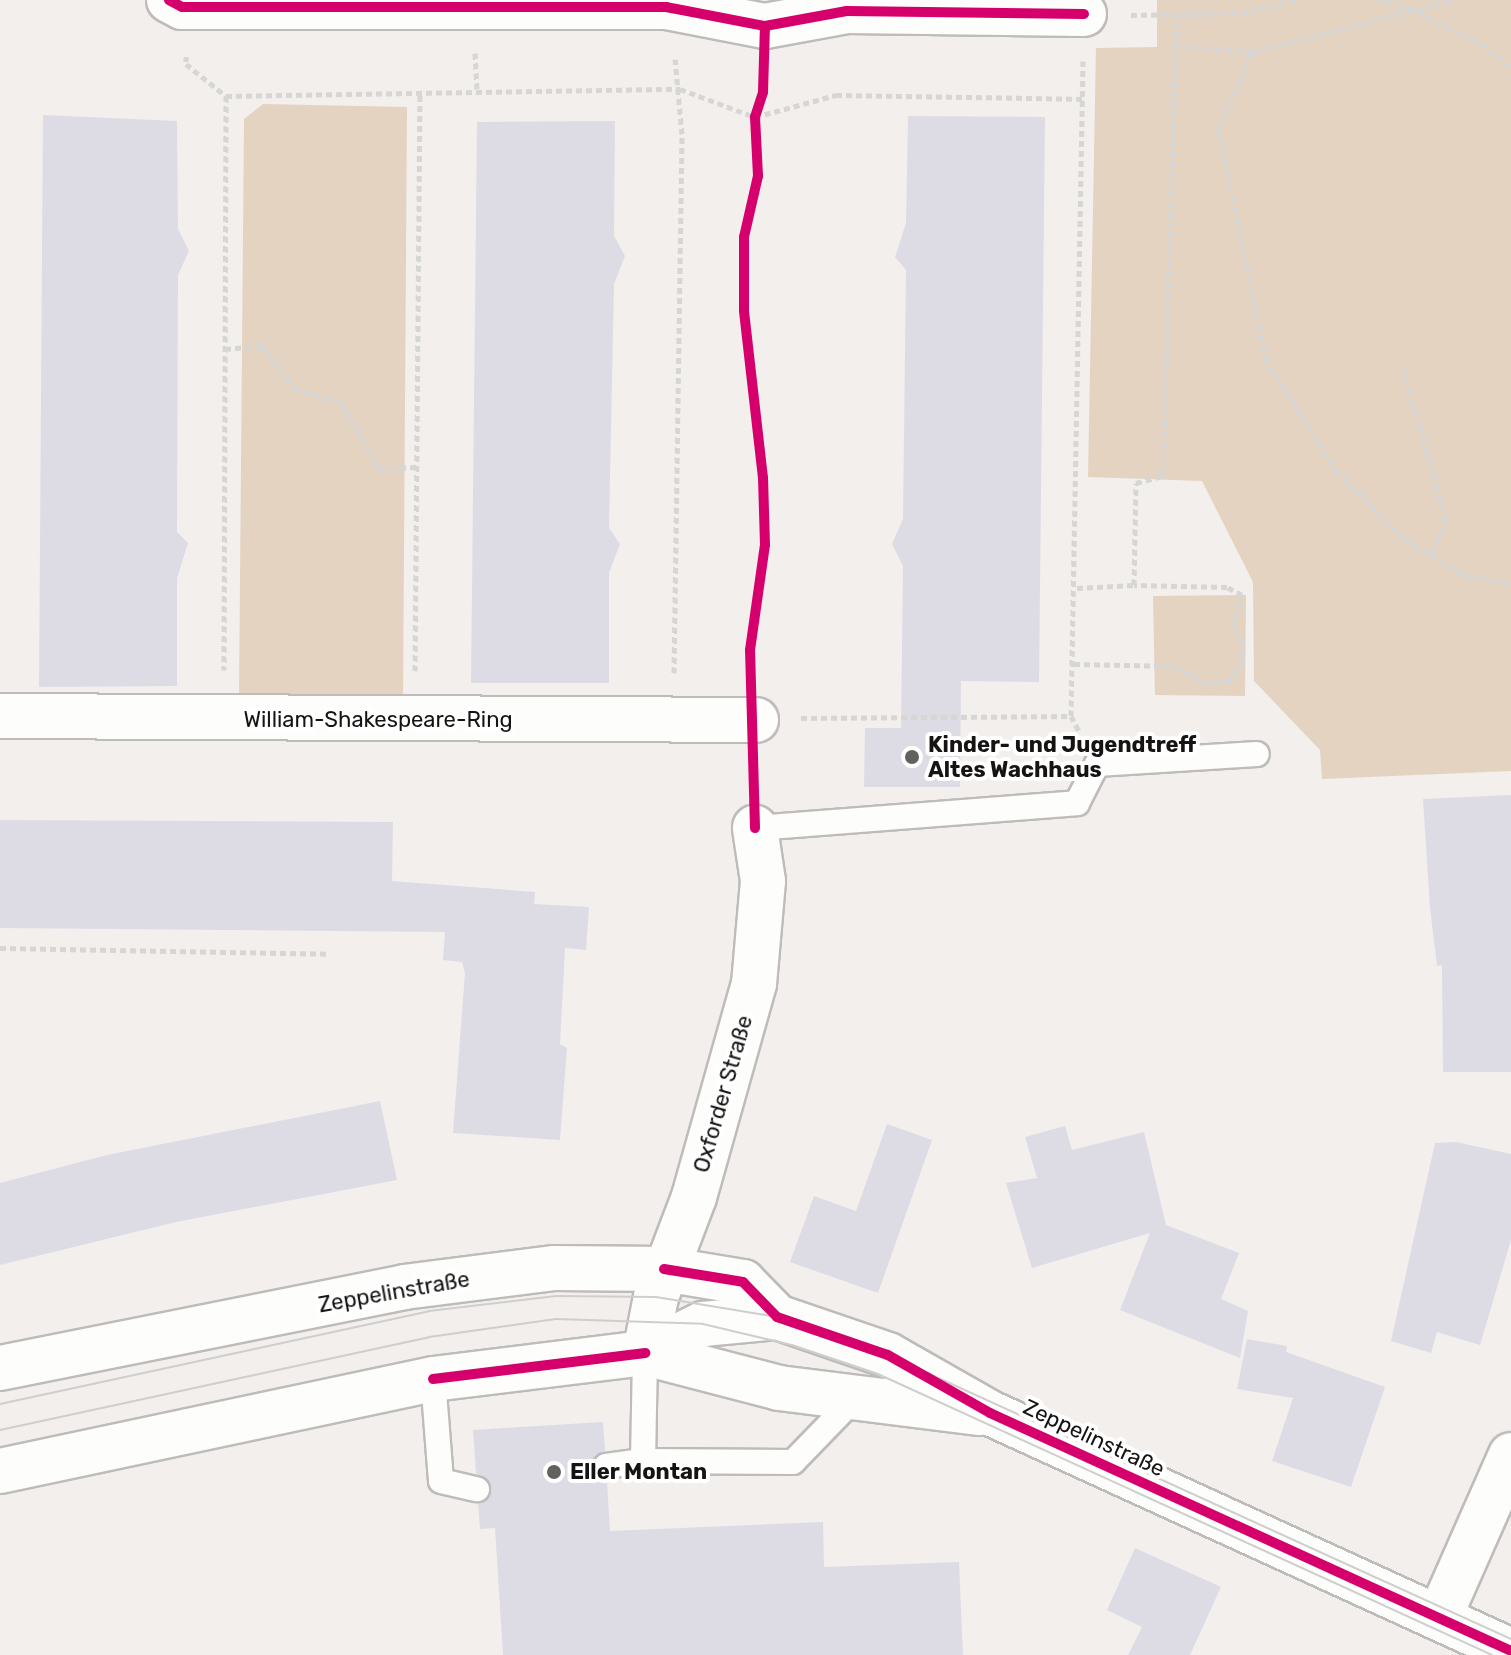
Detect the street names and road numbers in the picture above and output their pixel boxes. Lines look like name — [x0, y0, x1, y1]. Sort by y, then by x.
street label: William-Shakespeare-Ring — [243, 707, 513, 733]
street label: Oxforder Straße — [688, 1012, 758, 1176]
street label: Zeppelinstraße — [316, 1266, 472, 1318]
street label: Zeppelinstraße — [1019, 1394, 1169, 1482]

